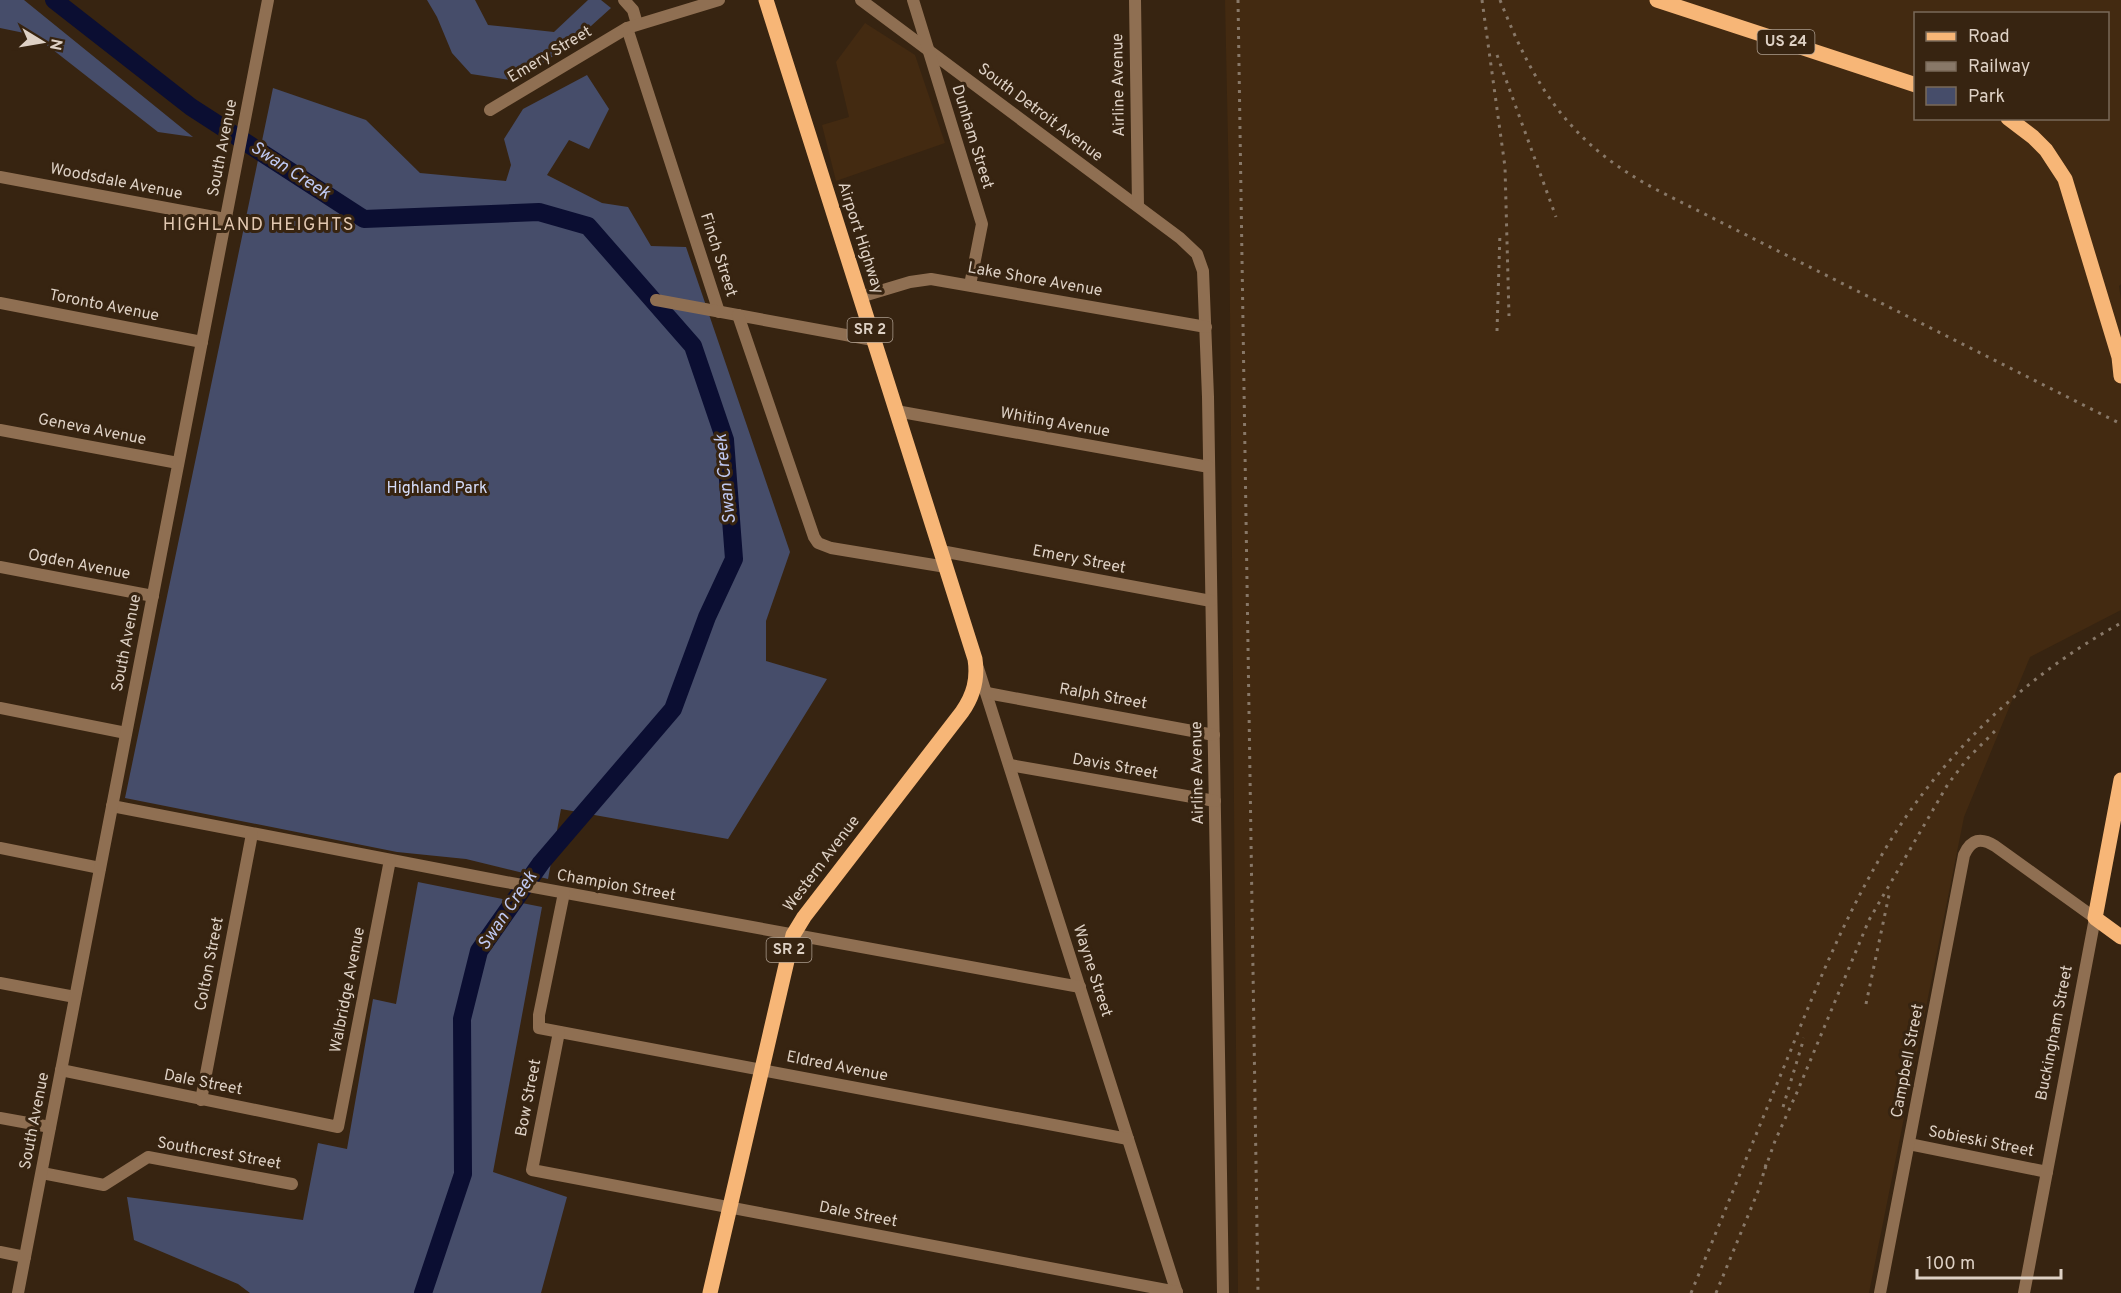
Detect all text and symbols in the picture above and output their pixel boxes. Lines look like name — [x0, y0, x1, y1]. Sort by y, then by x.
north arrow — [12, 12, 72, 72]
legend — [1914, 12, 2109, 120]
street label: Emery Street — [504, 22, 596, 88]
text: Road — [1968, 26, 2010, 49]
road number: US 24 — [1758, 30, 1814, 54]
street label: Airline Avenue — [1108, 33, 1130, 137]
text: N — [44, 37, 66, 52]
text: Railway — [1968, 56, 2030, 79]
street label: South Detroit Avenue — [973, 59, 1107, 167]
street label: Dunham Street — [947, 82, 997, 192]
text: Park — [1968, 86, 2005, 109]
street label: South Avenue — [204, 98, 242, 198]
water label: Swan Creek — [246, 137, 335, 206]
street label: Woodsdale Avenue — [48, 159, 184, 205]
street label: Airport Highway — [832, 179, 888, 297]
street label: Finch Street — [695, 210, 741, 300]
district label: HIGHLAND HEIGHTS — [163, 214, 355, 237]
street label: Lake Shore Avenue — [966, 258, 1104, 302]
street label: Toronto Avenue — [47, 286, 161, 326]
road number: SR 2 — [848, 318, 892, 342]
street label: Whiting Avenue — [999, 403, 1111, 443]
street label: Geneva Avenue — [36, 410, 148, 450]
water label: Swan Creek — [710, 432, 742, 525]
park label: Highland Park — [386, 479, 488, 499]
street label: Emery Street — [1031, 541, 1127, 579]
street label: Ogden Avenue — [26, 545, 132, 585]
street label: South Avenue — [108, 593, 146, 693]
street label: Ralph Street — [1057, 679, 1149, 715]
street label: Airline Avenue — [1187, 721, 1209, 825]
street label: Davis Street — [1071, 750, 1159, 784]
street label: Western Avenue — [779, 812, 865, 916]
water label: Swan Creek — [473, 866, 543, 955]
street label: Champion Street — [555, 866, 677, 906]
street label: Colton Street — [191, 915, 229, 1013]
street label: Wayne Street — [1068, 922, 1116, 1020]
street label: Walbridge Avenue — [326, 925, 370, 1055]
road number: SR 2 — [766, 938, 812, 962]
street label: Buckingham Street — [2032, 964, 2078, 1102]
street label: Campbell Street — [1887, 1002, 1929, 1120]
street label: Eldred Avenue — [784, 1047, 890, 1087]
street label: Bow Street — [512, 1057, 546, 1139]
street label: Dale Street — [162, 1066, 244, 1100]
street label: South Avenue — [16, 1071, 54, 1171]
street label: Sobieski Street — [1926, 1122, 2036, 1162]
street label: Southcrest Street — [155, 1133, 283, 1175]
street label: Dale Street — [817, 1198, 899, 1232]
scale bar — [1917, 1242, 2061, 1280]
text: 100 m — [1926, 1253, 1975, 1276]

